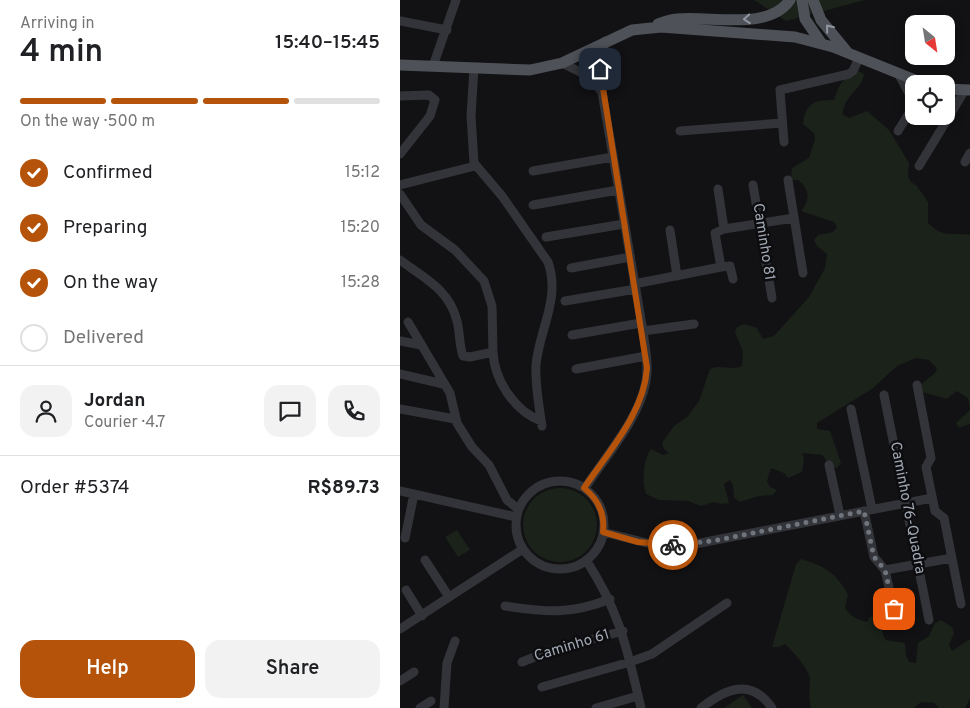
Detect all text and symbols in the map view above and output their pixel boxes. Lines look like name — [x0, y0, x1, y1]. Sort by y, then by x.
text: Arriving in — [20, 14, 95, 34]
one-way arrow — [742, 14, 750, 25]
north arrow — [905, 15, 955, 65]
map controls — [905, 15, 955, 125]
one-way arrow — [826, 25, 834, 34]
text: 15:40–15:45 — [275, 31, 380, 55]
text: 4 min — [20, 33, 103, 73]
pin — [579, 48, 621, 90]
icon: home — [586, 55, 614, 83]
button: locate — [905, 75, 955, 125]
text: On the way · 500 m — [20, 112, 155, 132]
icon: check — [20, 159, 48, 187]
text: Confirmed — [63, 161, 153, 185]
text: 15:12 — [345, 163, 380, 183]
street label: Caminho 81 — [748, 202, 778, 282]
icon: check — [20, 214, 48, 242]
text: Preparing — [63, 216, 147, 240]
text: 15:20 — [340, 218, 380, 238]
icon: check — [20, 269, 48, 297]
text: On the way — [63, 271, 158, 295]
text: 15:28 — [341, 273, 380, 293]
text: Delivered — [63, 326, 144, 350]
button: person — [20, 385, 72, 437]
button: chat — [264, 385, 316, 437]
button: phone — [328, 385, 380, 437]
text: Jordan — [84, 389, 146, 413]
text: Courier · 4.7 — [84, 413, 165, 433]
street label: Caminho 76-Quadra — [885, 440, 929, 576]
text: Order #5374 — [20, 476, 130, 500]
text: R$89.73 — [308, 476, 380, 500]
courier — [648, 520, 698, 570]
icon: bike — [659, 531, 687, 559]
pin — [873, 588, 915, 630]
icon: bag — [880, 595, 908, 623]
street label: Caminho 61 — [532, 626, 612, 666]
button: Help — [20, 640, 195, 698]
button: Share — [205, 640, 380, 698]

